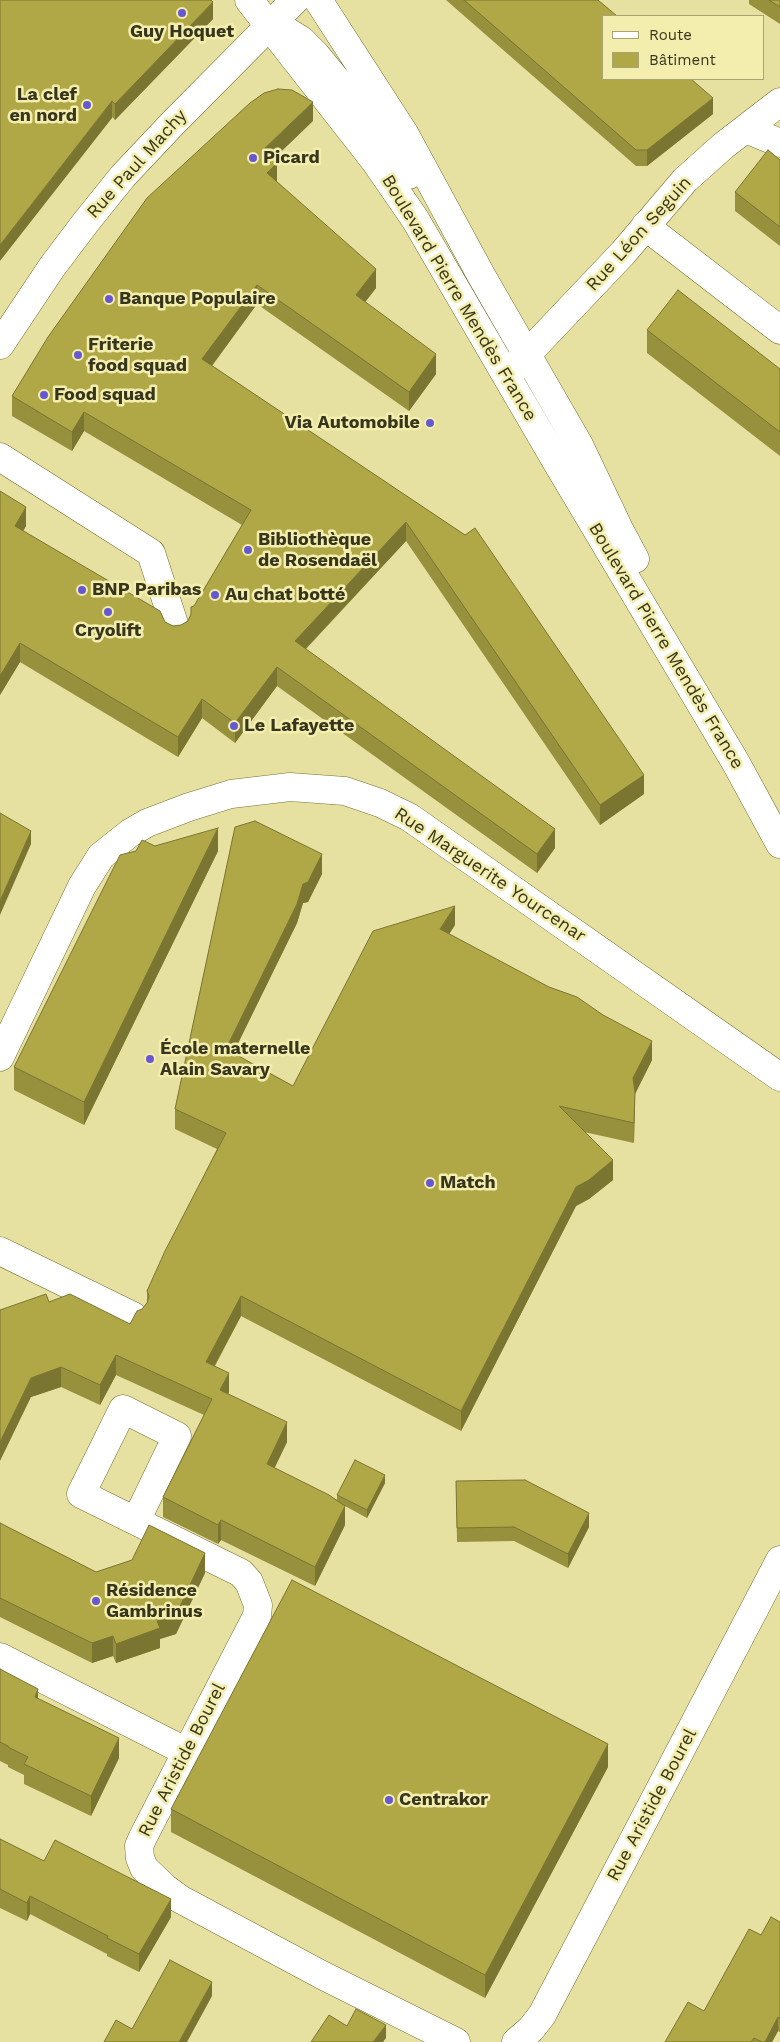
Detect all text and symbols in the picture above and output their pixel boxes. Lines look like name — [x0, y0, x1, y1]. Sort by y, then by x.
marker: Guy Hoquet — [176, 7, 188, 19]
legend — [602, 15, 765, 80]
place label: Guy Hoquet — [130, 21, 234, 43]
text: Route — [649, 26, 692, 44]
text: Bâtiment — [649, 51, 716, 69]
place label: La clef en nord — [9, 84, 77, 126]
marker: La clef en nord — [81, 99, 93, 111]
street label: Rue Paul Machy — [82, 105, 192, 223]
place label: Picard — [263, 147, 320, 169]
marker: Picard — [247, 152, 259, 164]
street label: Boulevard Pierre Mendès France — [377, 171, 541, 425]
street label: Rue Léon Seguin — [582, 172, 696, 296]
place label: Banque Populaire — [119, 288, 276, 310]
marker: Banque Populaire — [103, 293, 115, 305]
place label: Friterie food squad — [88, 334, 187, 376]
marker: Friterie food squad — [72, 349, 84, 361]
place label: Food squad — [54, 384, 156, 406]
marker: Food squad — [38, 389, 50, 401]
place label: Via Automobile — [284, 412, 420, 434]
marker: Via Automobile — [424, 417, 436, 429]
street label: Boulevard Pierre Mendès France — [584, 519, 748, 773]
place label: Bibliothèque de Rosendaël — [258, 529, 377, 572]
marker: Bibliothèque de Rosendaël — [242, 544, 254, 556]
place label: BNP Paribas — [92, 579, 201, 601]
marker: BNP Paribas — [76, 584, 88, 596]
place label: Au chat botté — [225, 584, 345, 606]
marker: Au chat botté — [209, 589, 221, 601]
marker: Cryolift — [102, 606, 114, 618]
place label: Cryolift — [75, 620, 141, 642]
place label: Le Lafayette — [244, 715, 354, 737]
marker: Le Lafayette — [228, 720, 240, 732]
street label: Rue Marguerite Yourcenar — [390, 803, 590, 947]
place label: École maternelle Alain Savary — [160, 1038, 310, 1080]
marker: École maternelle Alain Savary — [144, 1053, 156, 1065]
place label: Match — [440, 1172, 496, 1194]
marker: Match — [424, 1177, 436, 1189]
place label: Résidence Gambrinus — [106, 1580, 203, 1622]
marker: Résidence Gambrinus — [90, 1595, 102, 1607]
street label: Rue Aristide Bourel — [134, 1680, 230, 1840]
street label: Rue Aristide Bourel — [603, 1725, 701, 1885]
place label: Centrakor — [399, 1789, 488, 1811]
marker: Centrakor — [383, 1794, 395, 1806]

